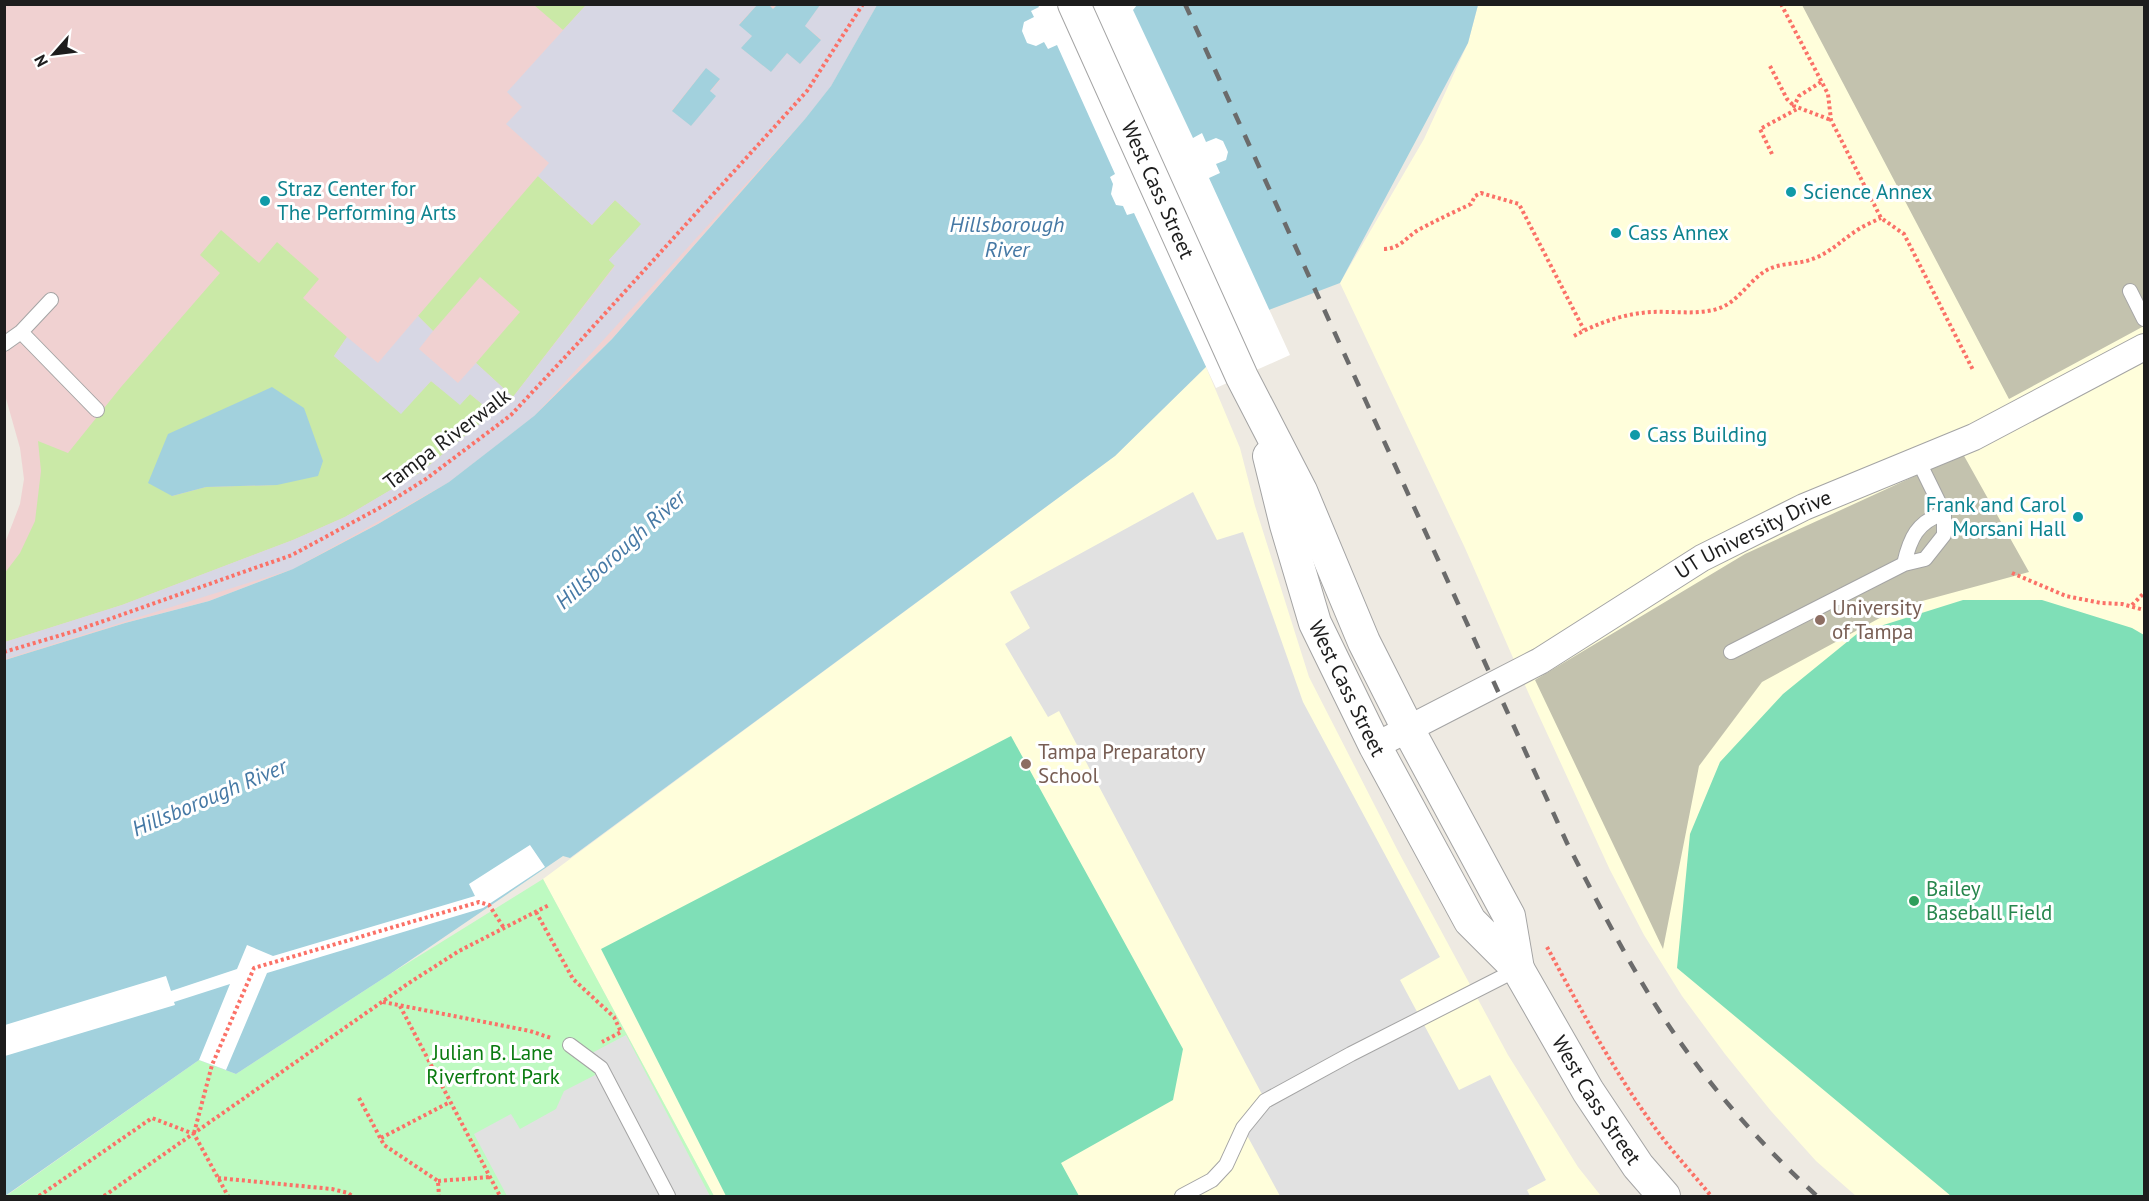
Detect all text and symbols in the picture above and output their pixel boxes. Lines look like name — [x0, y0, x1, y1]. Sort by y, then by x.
north arrow — [24, 24, 84, 84]
text: N — [29, 52, 52, 70]
street label: West Cass Street — [1116, 117, 1201, 263]
place label: Straz Center for The Performing Arts — [277, 175, 456, 226]
place label: Science Annex — [1803, 178, 1932, 205]
marker: Science Annex — [1784, 185, 1798, 199]
marker: Straz Center for The Performing Arts — [258, 194, 272, 208]
water label: Hillsborough River — [950, 210, 1064, 263]
place label: Cass Annex — [1628, 219, 1729, 246]
marker: Cass Annex — [1609, 226, 1623, 240]
street label: Tampa Riverwalk — [378, 382, 516, 495]
place label: Cass Building — [1647, 421, 1767, 448]
marker: Cass Building — [1628, 428, 1642, 442]
water label: Hillsborough River — [549, 482, 692, 615]
street label: UT University Drive — [1670, 483, 1835, 585]
place label: Frank and Carol Morsani Hall — [1926, 491, 2066, 542]
marker: Frank and Carol Morsani Hall — [2071, 510, 2085, 524]
place label: University of Tampa — [1832, 594, 1922, 645]
marker: University of Tampa — [1813, 613, 1827, 627]
street label: West Cass Street — [1303, 616, 1392, 761]
place label: Tampa Preparatory School — [1038, 738, 1206, 789]
water label: Hillsborough River — [127, 751, 292, 842]
marker: Tampa Preparatory School — [1019, 757, 1033, 771]
place label: Bailey Baseball Field — [1926, 875, 2052, 926]
marker: Bailey Baseball Field — [1907, 894, 1921, 908]
street label: West Cass Street — [1546, 1031, 1647, 1170]
park label: Julian B. Lane Riverfront Park — [426, 1039, 560, 1090]

